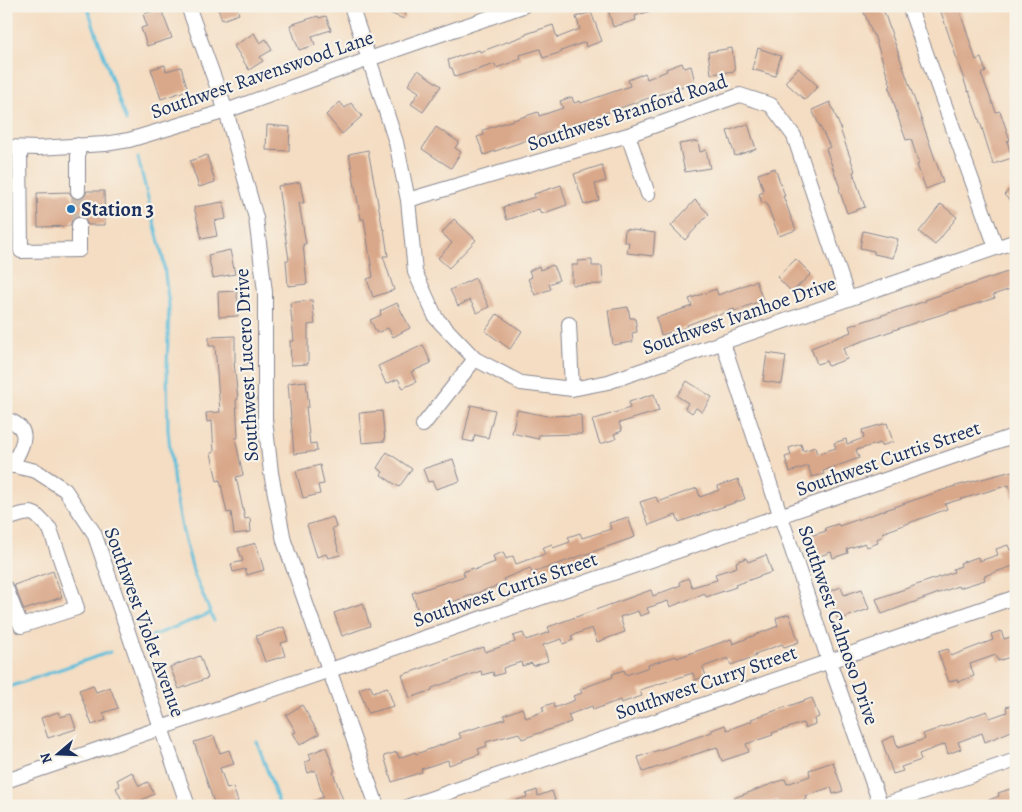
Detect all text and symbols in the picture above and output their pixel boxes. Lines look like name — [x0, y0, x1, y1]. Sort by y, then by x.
street label: Southwest Ravenswood Lane — [147, 24, 377, 125]
street label: Southwest Branford Road — [524, 67, 731, 158]
place label: Station 3 — [81, 196, 154, 223]
marker: Station 3 — [65, 203, 77, 215]
street label: Southwest Lucero Drive — [228, 268, 265, 462]
street label: Southwest Ivanhoe Drive — [639, 270, 840, 361]
street label: Southwest Curtis Street — [792, 414, 984, 503]
street label: Southwest Calmoso Drive — [792, 522, 885, 729]
street label: Southwest Violet Avenue — [98, 523, 191, 721]
street label: Southwest Curtis Street — [409, 545, 601, 634]
street label: Southwest Curry Street — [612, 639, 801, 726]
north arrow — [32, 730, 82, 780]
text: N — [36, 750, 57, 766]

